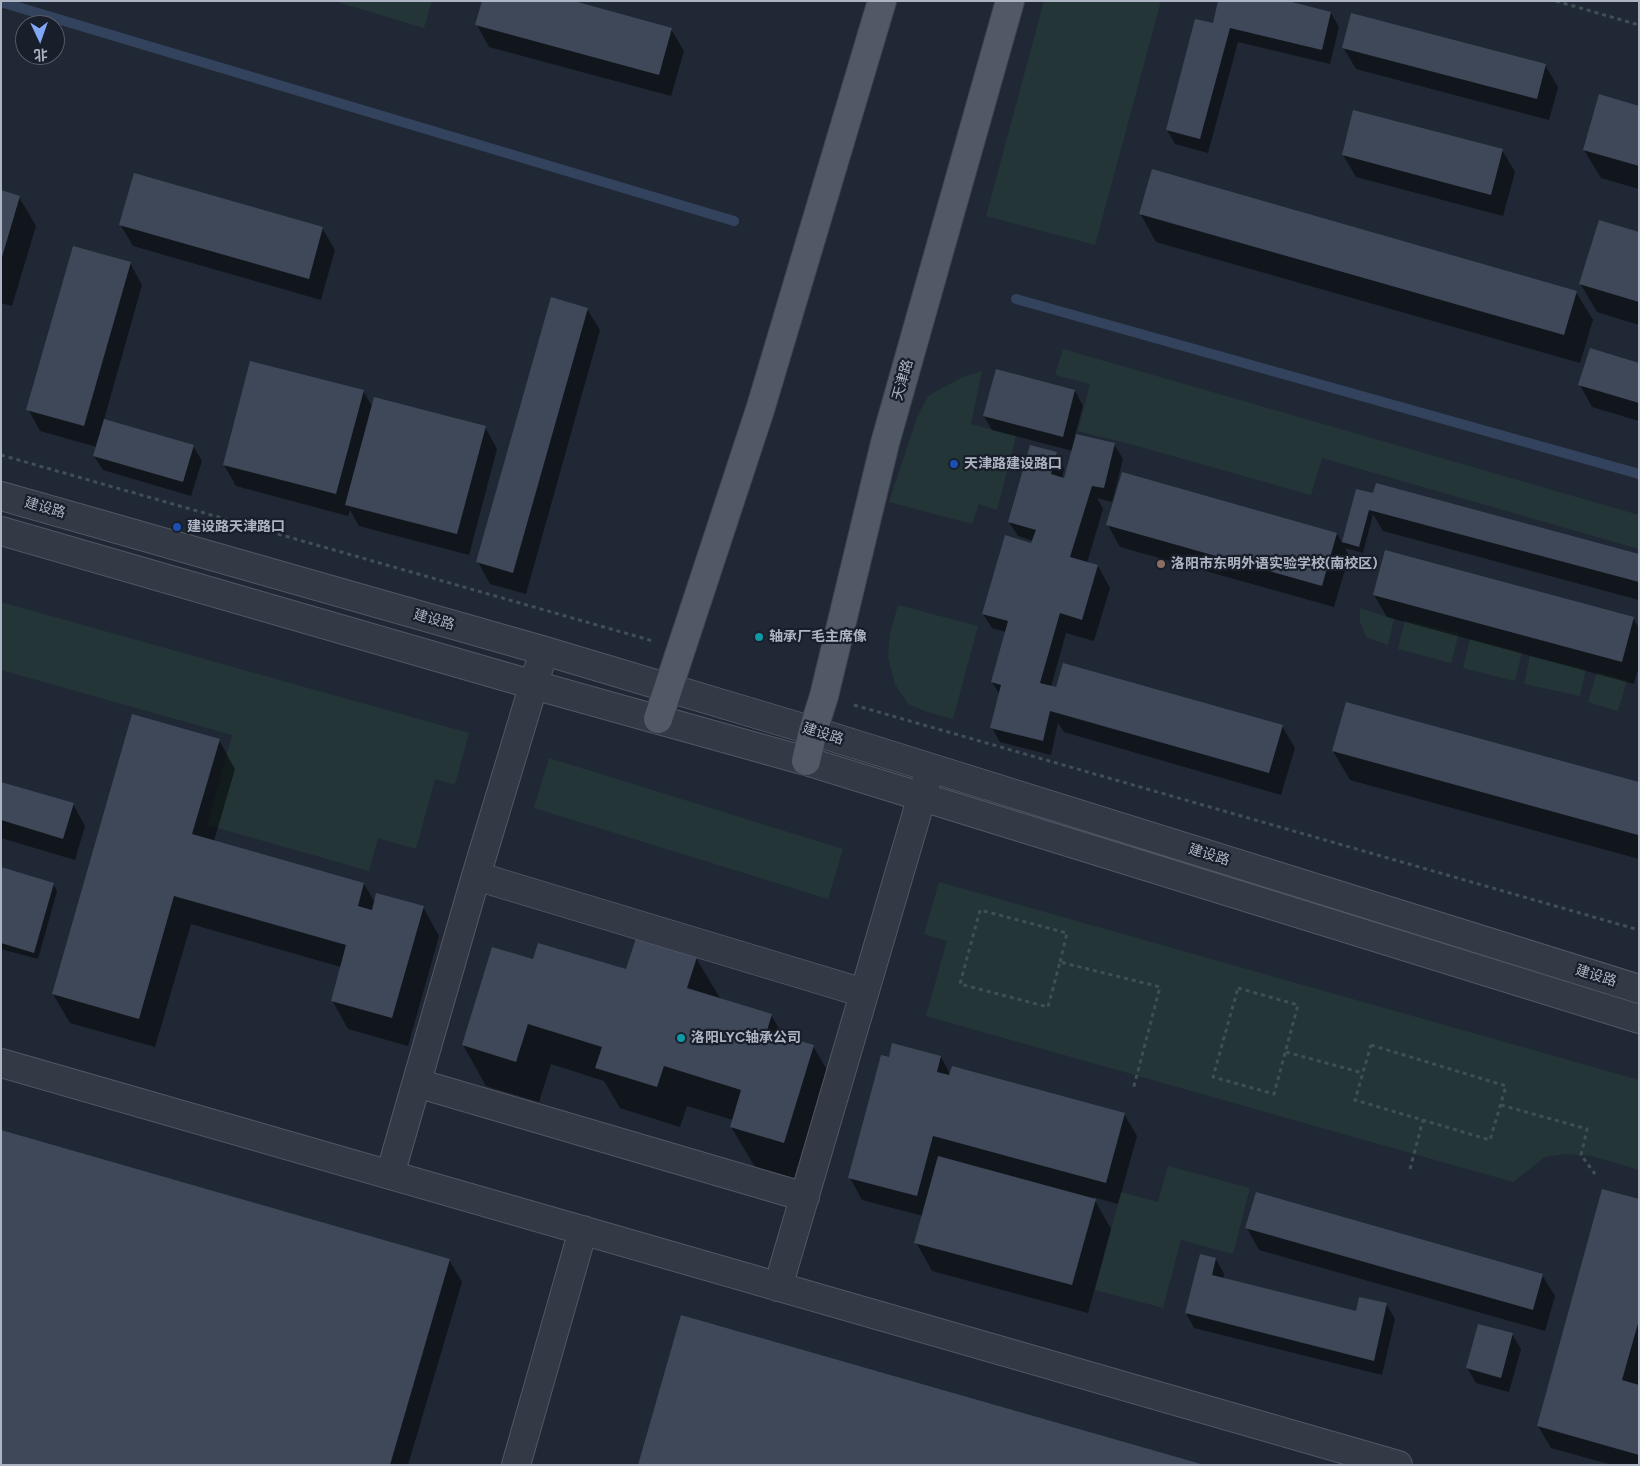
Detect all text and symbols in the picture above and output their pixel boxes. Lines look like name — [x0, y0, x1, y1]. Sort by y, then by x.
north arrow — [15, 15, 65, 65]
text: 北 — [33, 46, 48, 63]
street label: 天津路 — [889, 357, 917, 403]
place label: 天津路建设路口 — [964, 456, 1062, 472]
marker: 天津路建设路口 — [948, 458, 960, 470]
street label: 建设路 — [22, 494, 68, 522]
place label: 建设路天津路口 — [187, 519, 285, 535]
marker: 建设路天津路口 — [171, 521, 183, 533]
place label: 洛阳市东明外语实验学校(南校区) — [1171, 556, 1378, 572]
marker: 洛阳市东明外语实验学校(南校区) — [1155, 558, 1167, 570]
street label: 建设路 — [411, 606, 457, 634]
place label: 轴承厂毛主席像 — [769, 629, 867, 645]
marker: 轴承厂毛主席像 — [753, 631, 765, 643]
street label: 建设路 — [800, 720, 846, 748]
street label: 建设路 — [1186, 841, 1232, 869]
street label: 建设路 — [1573, 962, 1619, 990]
place label: 洛阳LYC轴承公司 — [691, 1030, 801, 1046]
marker: 洛阳LYC轴承公司 — [675, 1032, 687, 1044]

